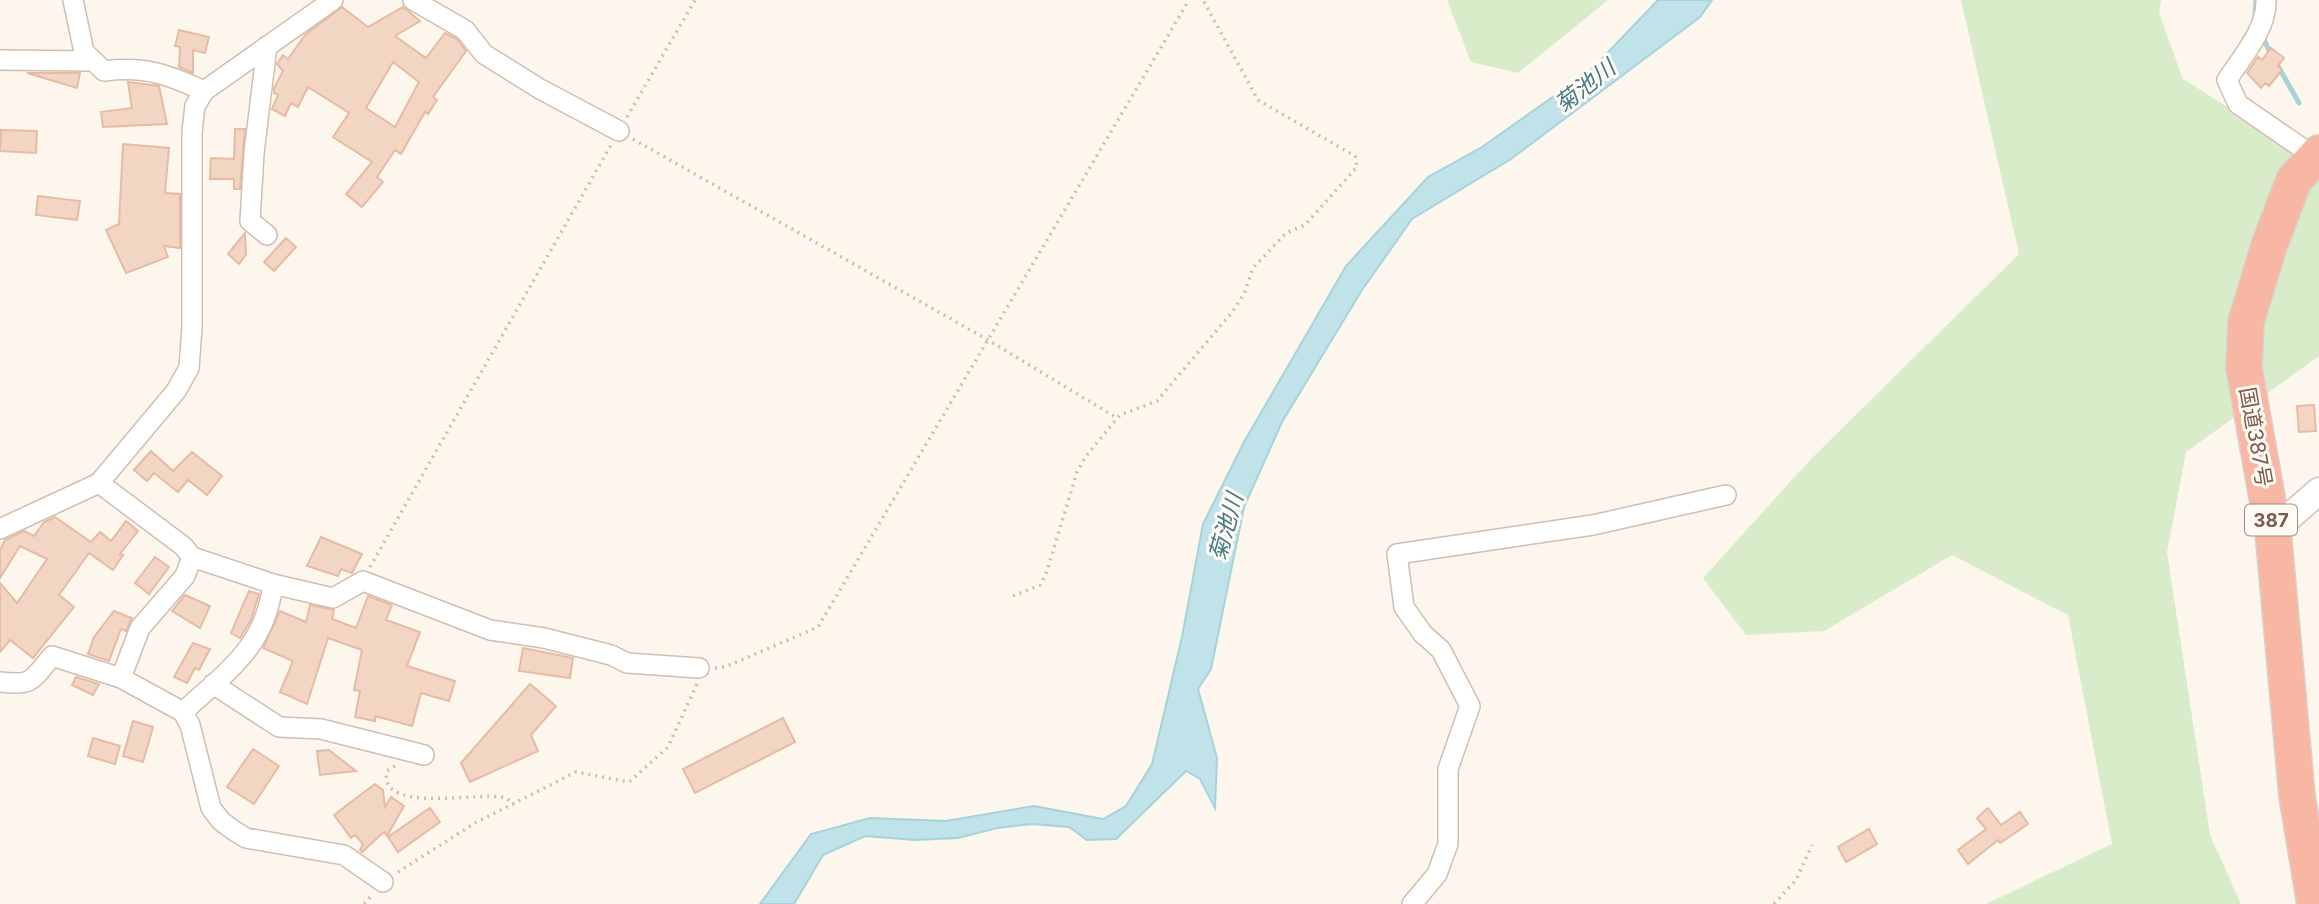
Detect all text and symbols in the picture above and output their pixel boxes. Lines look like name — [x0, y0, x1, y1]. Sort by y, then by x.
water label: 菊池川 — [1549, 52, 1623, 118]
street label: 国道387号 — [2235, 385, 2277, 489]
water label: 菊池川 — [1203, 487, 1250, 564]
road number: 387 — [2245, 505, 2297, 536]

